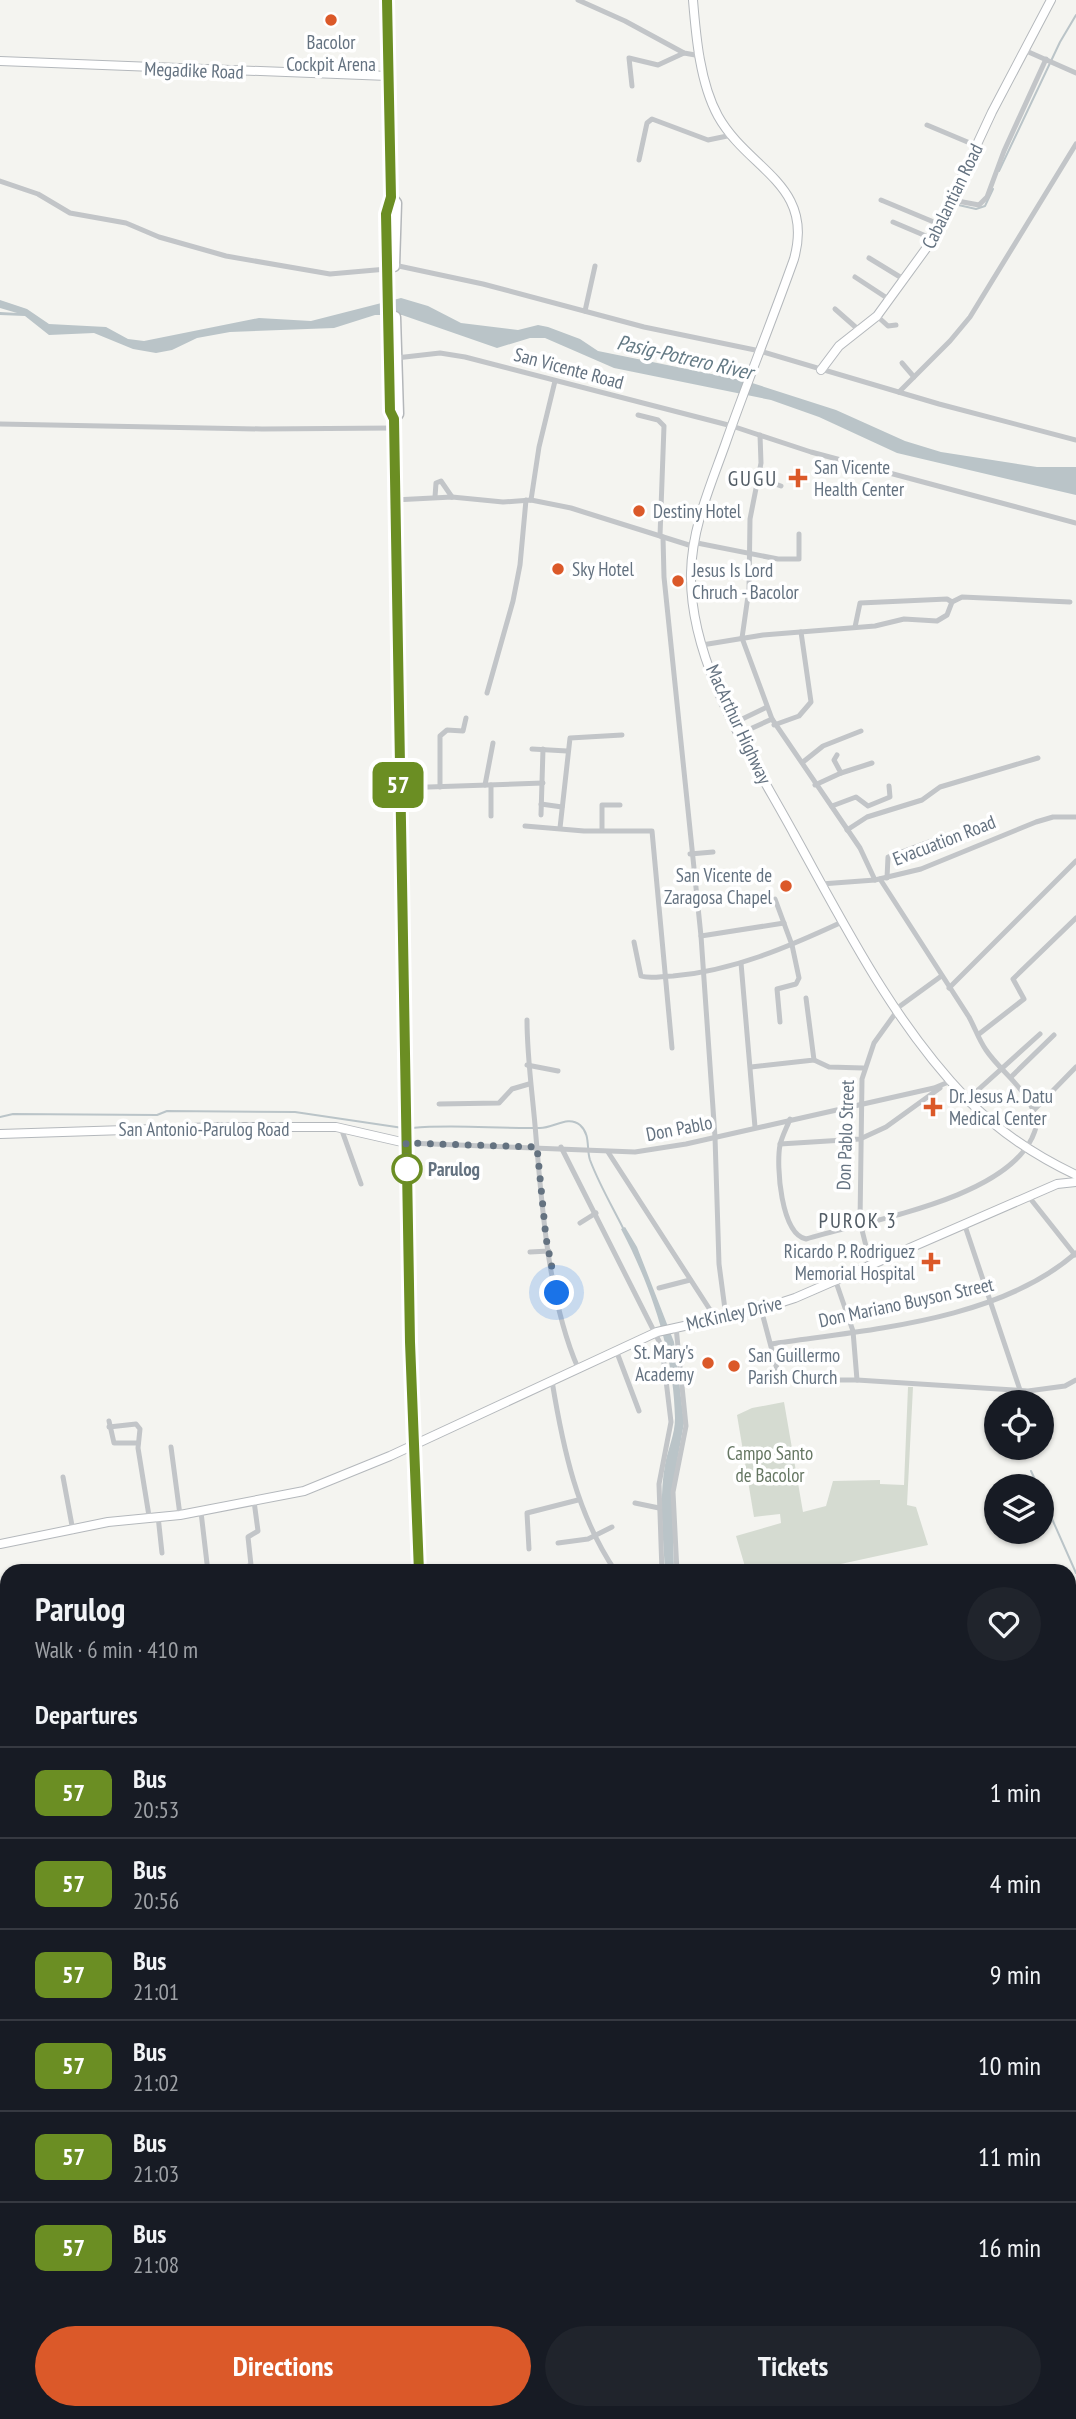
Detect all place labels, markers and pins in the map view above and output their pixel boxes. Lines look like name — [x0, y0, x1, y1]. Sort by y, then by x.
marker: Bacolor Cockpit Arena — [323, 12, 339, 28]
place label: Bacolor Cockpit Arena — [286, 30, 376, 76]
place label: San Vicente Health Center — [814, 455, 905, 501]
marker: San Vicente Health Center — [788, 468, 808, 488]
place label: Destiny Hotel — [653, 499, 742, 523]
marker: Destiny Hotel — [631, 503, 647, 519]
place label: Sky Hotel — [572, 557, 634, 581]
place label: Jesus Is Lord Chruch - Bacolor — [691, 558, 800, 604]
marker: Sky Hotel — [550, 561, 566, 577]
marker: Jesus Is Lord Chruch - Bacolor — [670, 573, 686, 589]
place label: San Vicente de Zaragosa Chapel — [664, 863, 773, 909]
marker: San Vicente de Zaragosa Chapel — [778, 878, 794, 894]
place label: Dr. Jesus A. Datu Medical Center — [949, 1084, 1053, 1130]
marker: Dr. Jesus A. Datu Medical Center — [923, 1097, 943, 1117]
marker: Parulog — [392, 1154, 422, 1184]
place label: Parulog — [428, 1157, 480, 1181]
place label: Ricardo P. Rodriguez Memorial Hospital — [784, 1239, 916, 1285]
marker: Ricardo P. Rodriguez Memorial Hospital — [921, 1252, 941, 1272]
place label: St. Mary's Academy — [634, 1340, 695, 1386]
place label: San Guillermo Parish Church — [748, 1343, 840, 1389]
marker: St. Mary's Academy — [700, 1355, 716, 1371]
marker: San Guillermo Parish Church — [726, 1358, 742, 1374]

